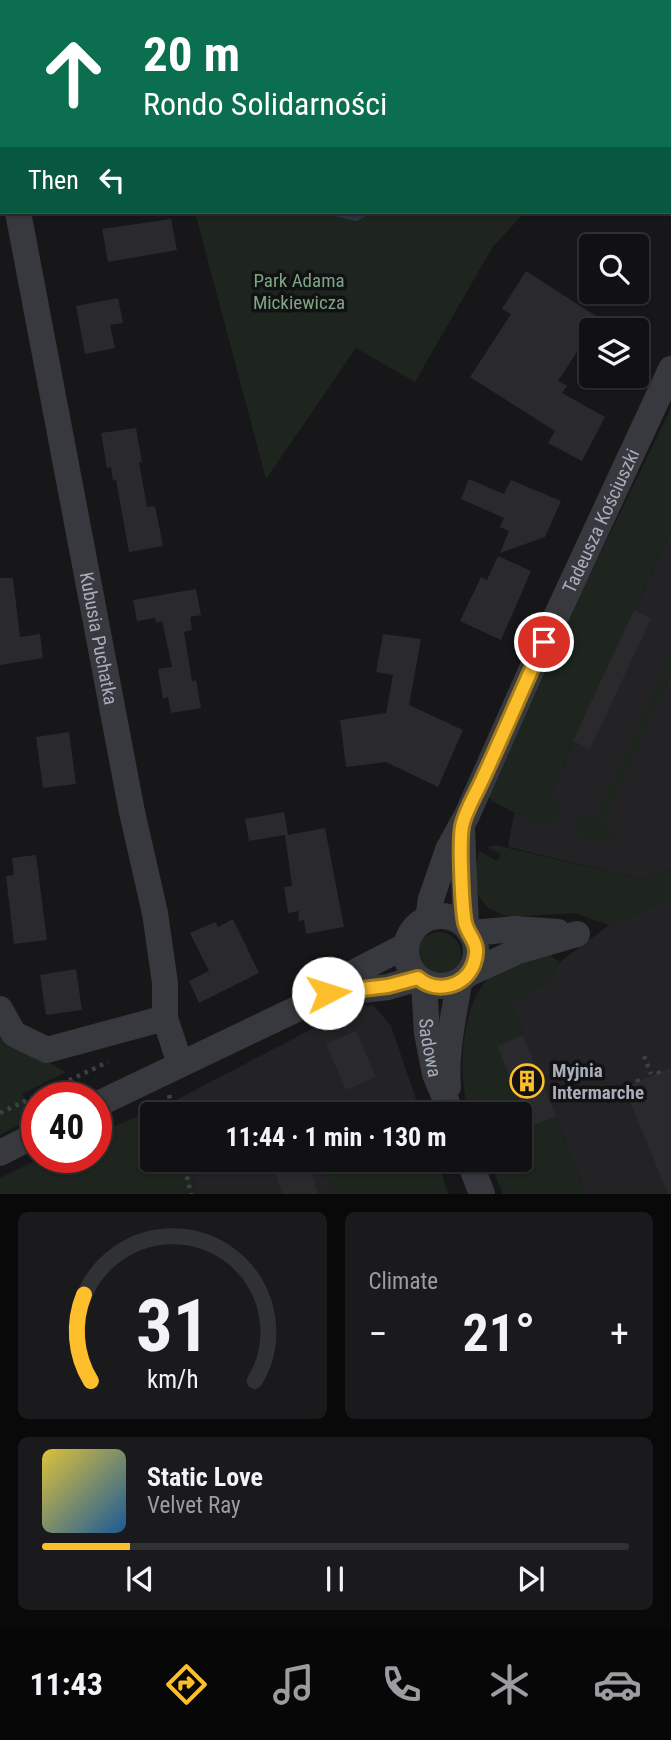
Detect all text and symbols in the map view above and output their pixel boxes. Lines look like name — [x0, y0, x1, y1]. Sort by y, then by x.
text: 20 m — [143, 26, 240, 83]
icon: ahead — [28, 28, 119, 119]
text: Rondo Solidarności — [143, 85, 387, 123]
icon: left — [93, 161, 131, 199]
text: Then — [28, 165, 79, 195]
map controls — [579, 234, 649, 388]
button: search — [579, 234, 649, 304]
park label: Park Adama Mickiewicza — [253, 269, 345, 314]
button: layers — [579, 318, 649, 388]
street label: Tadeusza Kościuszki — [558, 445, 644, 597]
street label: Kubusia Puchatka — [75, 570, 122, 707]
pin — [514, 612, 574, 672]
icon: arrive — [525, 623, 563, 661]
position arrow — [291, 956, 365, 1030]
street label: Sadowa — [414, 1018, 446, 1079]
place label: Myjnia Intermarche — [552, 1059, 644, 1104]
building icon: Myjnia Intermarche — [508, 1062, 546, 1100]
speed limit sign: 40 — [21, 1082, 112, 1173]
text: 11:44 · 1 min · 130 m — [226, 1122, 446, 1152]
text: Climate — [369, 1268, 438, 1295]
text: 31 — [135, 1284, 209, 1370]
text: 21° — [462, 1303, 535, 1364]
text: − — [369, 1312, 388, 1356]
text: + — [610, 1312, 629, 1356]
text: km/h — [147, 1365, 198, 1394]
text: Static Love — [147, 1462, 263, 1492]
text: Velvet Ray — [147, 1492, 241, 1519]
icon: previous — [121, 1560, 159, 1598]
icon: pause — [316, 1560, 354, 1598]
icon: next — [512, 1560, 550, 1598]
icon: directions — [162, 1660, 211, 1709]
icon: music — [269, 1660, 318, 1709]
icon: phone — [377, 1660, 426, 1709]
icon: climate — [485, 1660, 534, 1709]
icon: car — [593, 1660, 642, 1709]
text: 11:43 — [29, 1665, 103, 1703]

